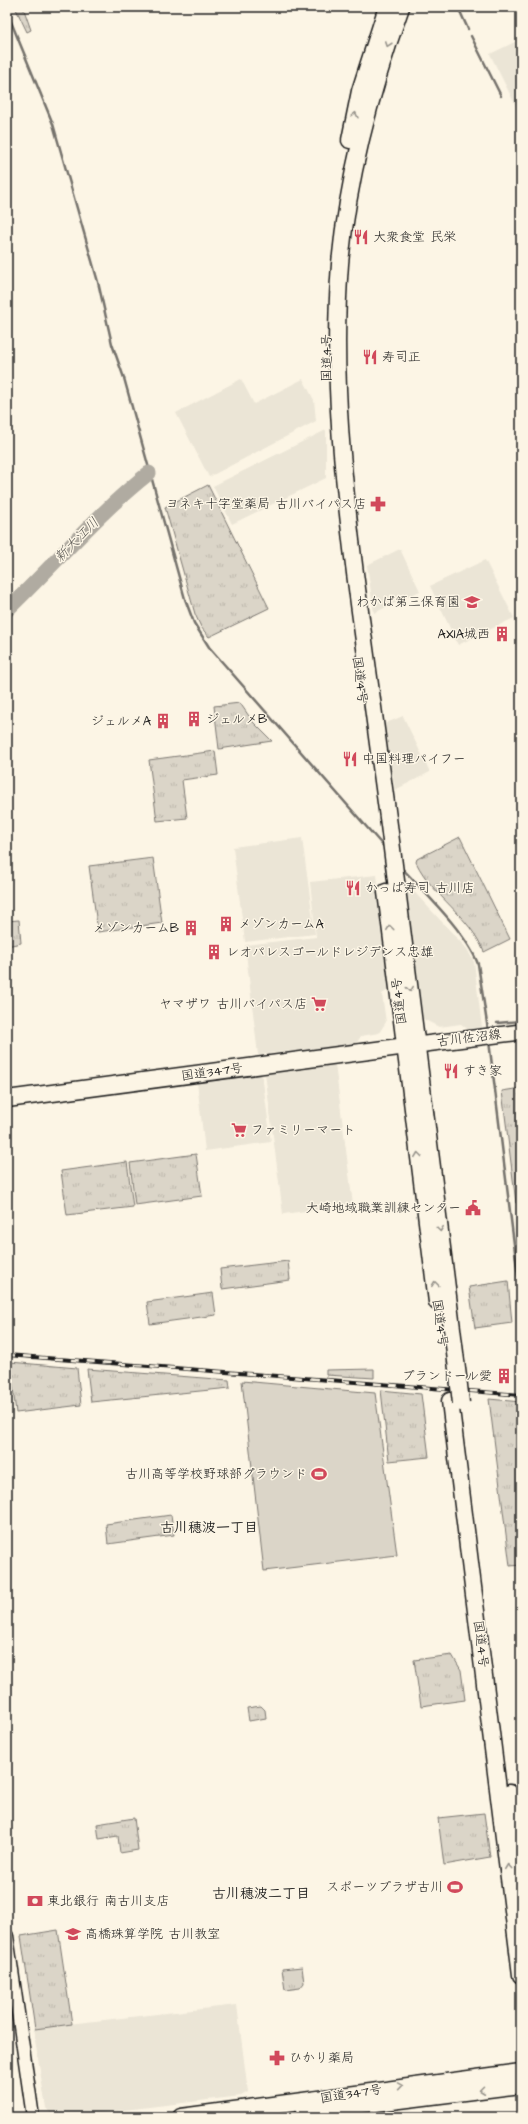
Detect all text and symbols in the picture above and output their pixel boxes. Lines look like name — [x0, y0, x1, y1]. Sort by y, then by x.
one-way arrow — [385, 40, 393, 47]
one-way arrow — [350, 112, 359, 119]
restaurant icon: 大衆食堂 民栄 — [352, 228, 370, 246]
place label: 大衆食堂 民栄 — [373, 228, 456, 246]
street label: 国道4号 — [318, 334, 336, 382]
restaurant icon: 寿司正 — [361, 348, 379, 366]
place label: 寿司正 — [382, 348, 421, 366]
place label: ヨネキ十字堂薬局 古川バイパス店 — [166, 495, 366, 513]
pharmacy icon: ヨネキ十字堂薬局 古川バイパス店 — [369, 495, 387, 513]
water label: 新大江川 — [50, 513, 104, 567]
place label: わかば第三保育園 — [356, 593, 460, 611]
school or university icon: わかば第三保育園 — [463, 593, 481, 611]
place label: AXIA城西 — [438, 625, 490, 643]
building icon: AXIA城西 — [493, 625, 511, 643]
street label: 国道4号 — [348, 655, 372, 705]
building icon: ジェルメB — [185, 710, 203, 728]
place label: ジェルメB — [206, 710, 267, 728]
place label: ジェルメA — [91, 712, 152, 730]
building icon: ジェルメA — [154, 712, 172, 730]
restaurant icon: 中国料理パイフー — [341, 750, 359, 768]
place label: 中国料理パイフー — [362, 750, 466, 768]
restaurant icon: かっぱ寿司 古川店 — [344, 879, 362, 897]
place label: かっぱ寿司 古川店 — [365, 879, 474, 897]
building icon: メゾンカームA — [217, 915, 235, 933]
place label: メゾンカームA — [238, 915, 324, 933]
place label: メゾンカームB — [92, 919, 179, 937]
building icon: メゾンカームB — [182, 919, 200, 937]
one-way arrow — [386, 925, 395, 932]
building icon: レオパレスゴールドレジデンス忠雄 — [205, 943, 223, 961]
place label: レオパレスゴールドレジデンス忠雄 — [226, 943, 433, 961]
street label: 国道4号 — [387, 976, 411, 1026]
one-way arrow — [405, 986, 414, 992]
place label: ヤマザワ 古川バイパス店 — [159, 995, 307, 1013]
supermarket icon: ヤマザワ 古川バイパス店 — [310, 995, 328, 1013]
street label: 古川佐沼線 — [436, 1025, 503, 1051]
street label: 国道347号 — [180, 1059, 244, 1085]
restaurant icon: すき家 — [442, 1062, 460, 1080]
place label: すき家 — [463, 1062, 502, 1080]
supermarket icon: ファミリーマート — [230, 1121, 248, 1139]
place label: ファミリーマート — [251, 1121, 355, 1139]
one-way arrow — [414, 1152, 423, 1158]
place label: 大崎地域職業訓練センター — [306, 1199, 461, 1217]
public building icon: 大崎地域職業訓練センター — [464, 1199, 482, 1217]
one-way arrow — [435, 1226, 444, 1232]
one-way arrow — [431, 1281, 440, 1287]
street label: 国道4号 — [428, 1298, 452, 1348]
place label: ブランドール愛 — [402, 1367, 492, 1385]
building icon: ブランドール愛 — [495, 1367, 513, 1385]
place label: 古川高等学校野球部グラウンド — [125, 1465, 307, 1483]
sports icon: 古川高等学校野球部グラウンド — [310, 1465, 328, 1483]
district label: 古川穂波一丁目 — [160, 1518, 258, 1538]
street label: 国道4号 — [469, 1619, 493, 1669]
one-way arrow — [504, 1864, 513, 1870]
place label: スポーツプラザ古川 — [326, 1878, 443, 1896]
sports icon: スポーツプラザ古川 — [446, 1878, 464, 1896]
district label: 古川穂波二丁目 — [212, 1884, 310, 1904]
bank icon: 東北銀行 南古川支店 — [26, 1892, 44, 1910]
place label: 東北銀行 南古川支店 — [47, 1892, 169, 1910]
school or university icon: 高橋珠算学院 古川教室 — [64, 1925, 82, 1943]
place label: 高橋珠算学院 古川教室 — [85, 1925, 220, 1943]
pharmacy icon: ひかり薬局 — [268, 2049, 286, 2067]
place label: ひかり薬局 — [289, 2049, 354, 2067]
street label: 国道347号 — [319, 2080, 383, 2108]
one-way arrow — [397, 2082, 403, 2091]
one-way arrow — [479, 2085, 485, 2094]

